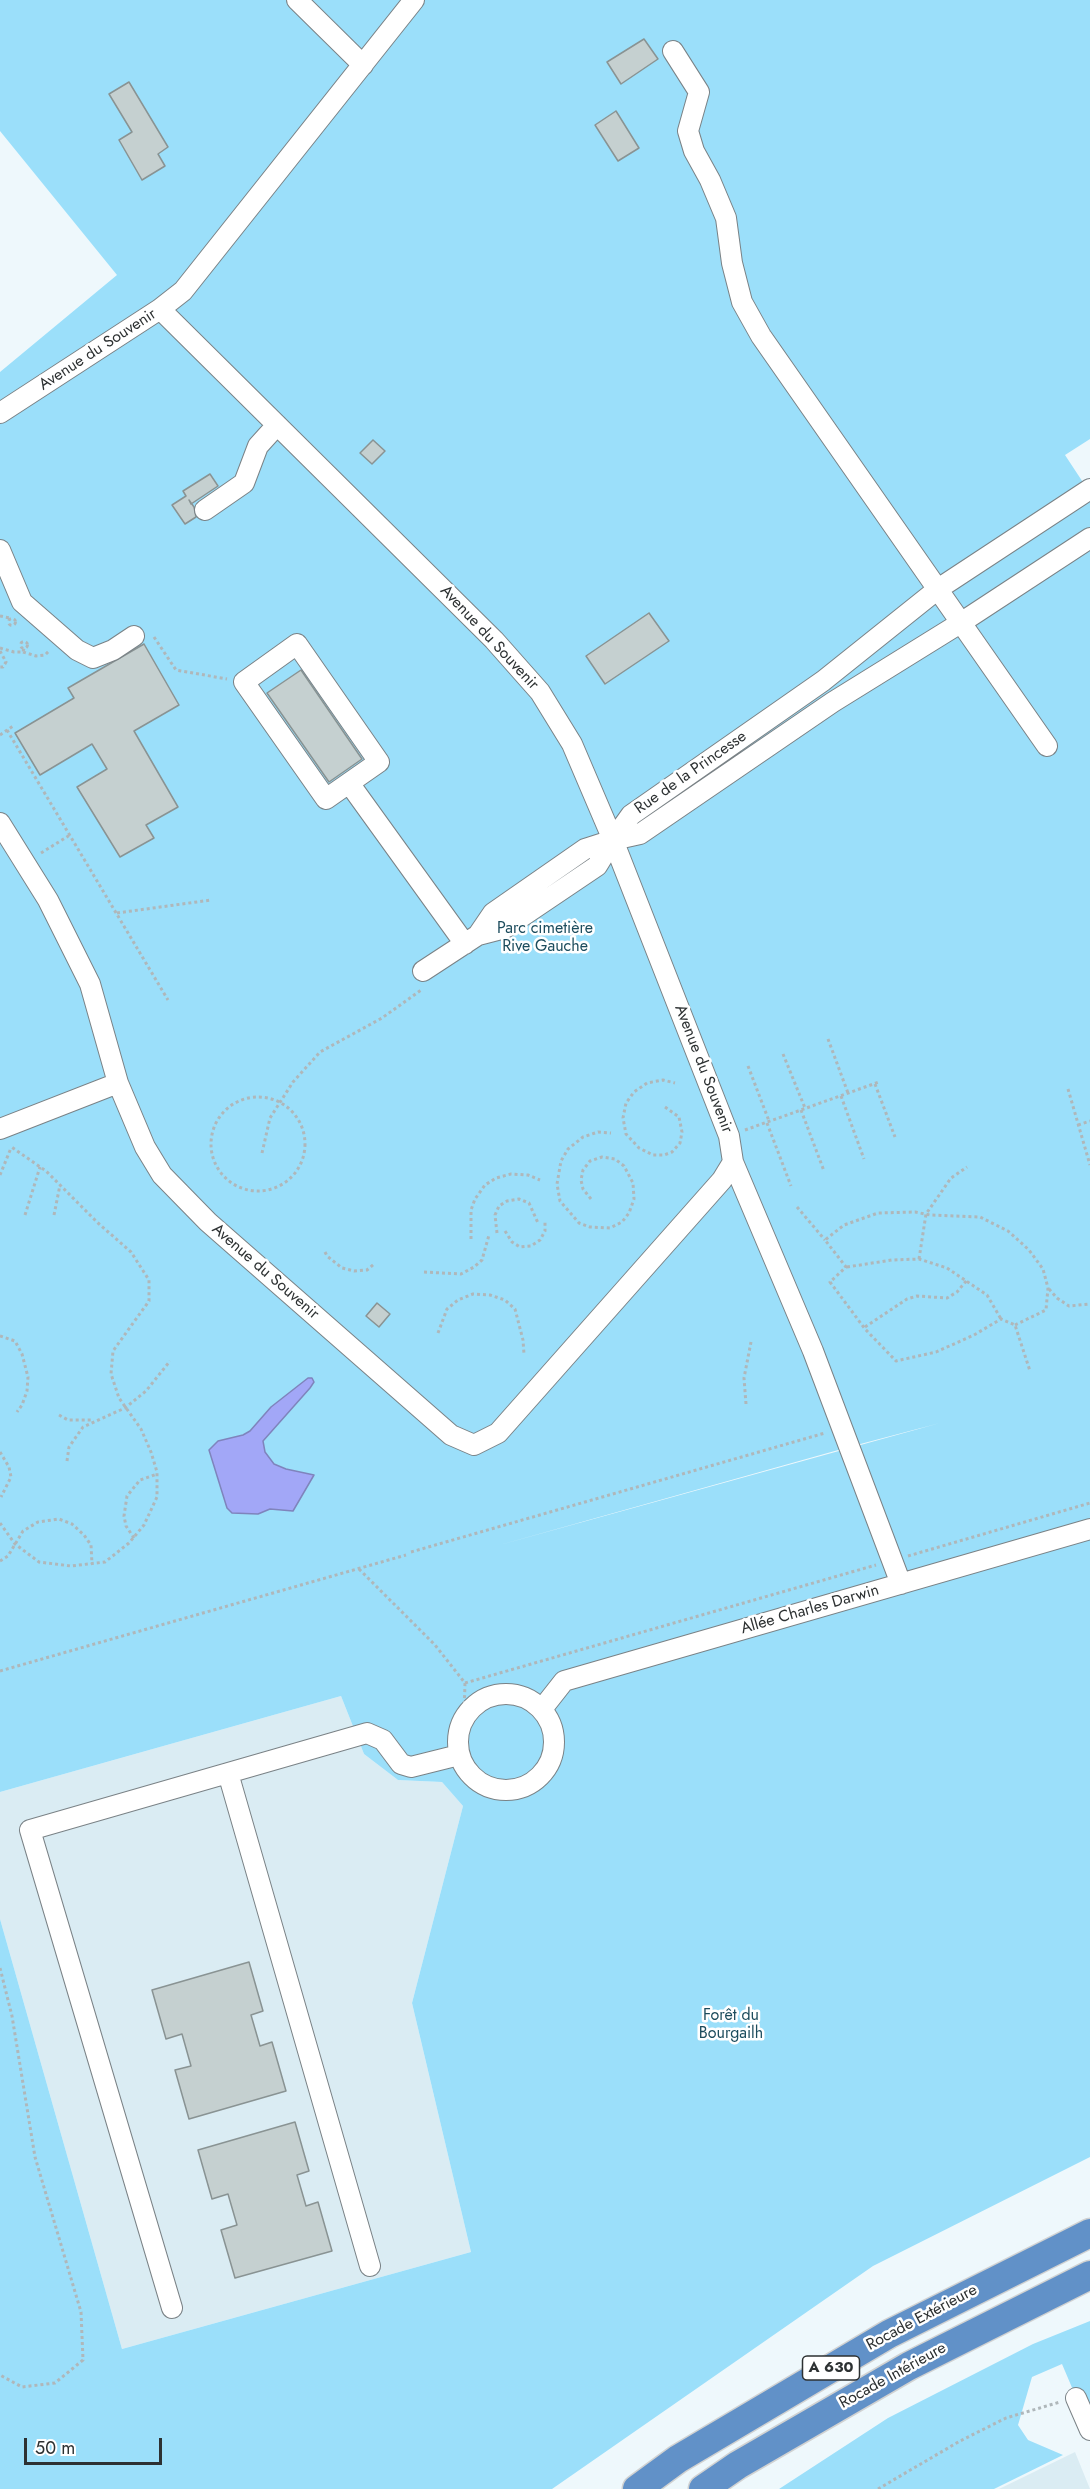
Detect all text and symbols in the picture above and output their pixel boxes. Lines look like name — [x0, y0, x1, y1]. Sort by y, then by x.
street label: Avenue du Souvenir — [36, 305, 160, 395]
street label: Avenue du Souvenir — [436, 582, 542, 694]
street label: Rue de la Princesse — [631, 727, 751, 819]
park label: Parc cimetière Rive Gauche — [497, 919, 593, 957]
street label: Avenue du Souvenir — [670, 1002, 736, 1136]
street label: Avenue du Souvenir — [207, 1220, 323, 1324]
street label: Allée Charles Darwin — [739, 1581, 881, 1639]
park label: Forêt du Bourgailh — [699, 2006, 763, 2044]
street label: Rocade Extérieure — [863, 2281, 981, 2355]
street label: Rocade Intérieure — [836, 2339, 950, 2413]
road number: A 630 — [802, 2356, 860, 2380]
scale bar — [27, 2426, 165, 2464]
text: 50 m — [35, 2435, 75, 2461]

